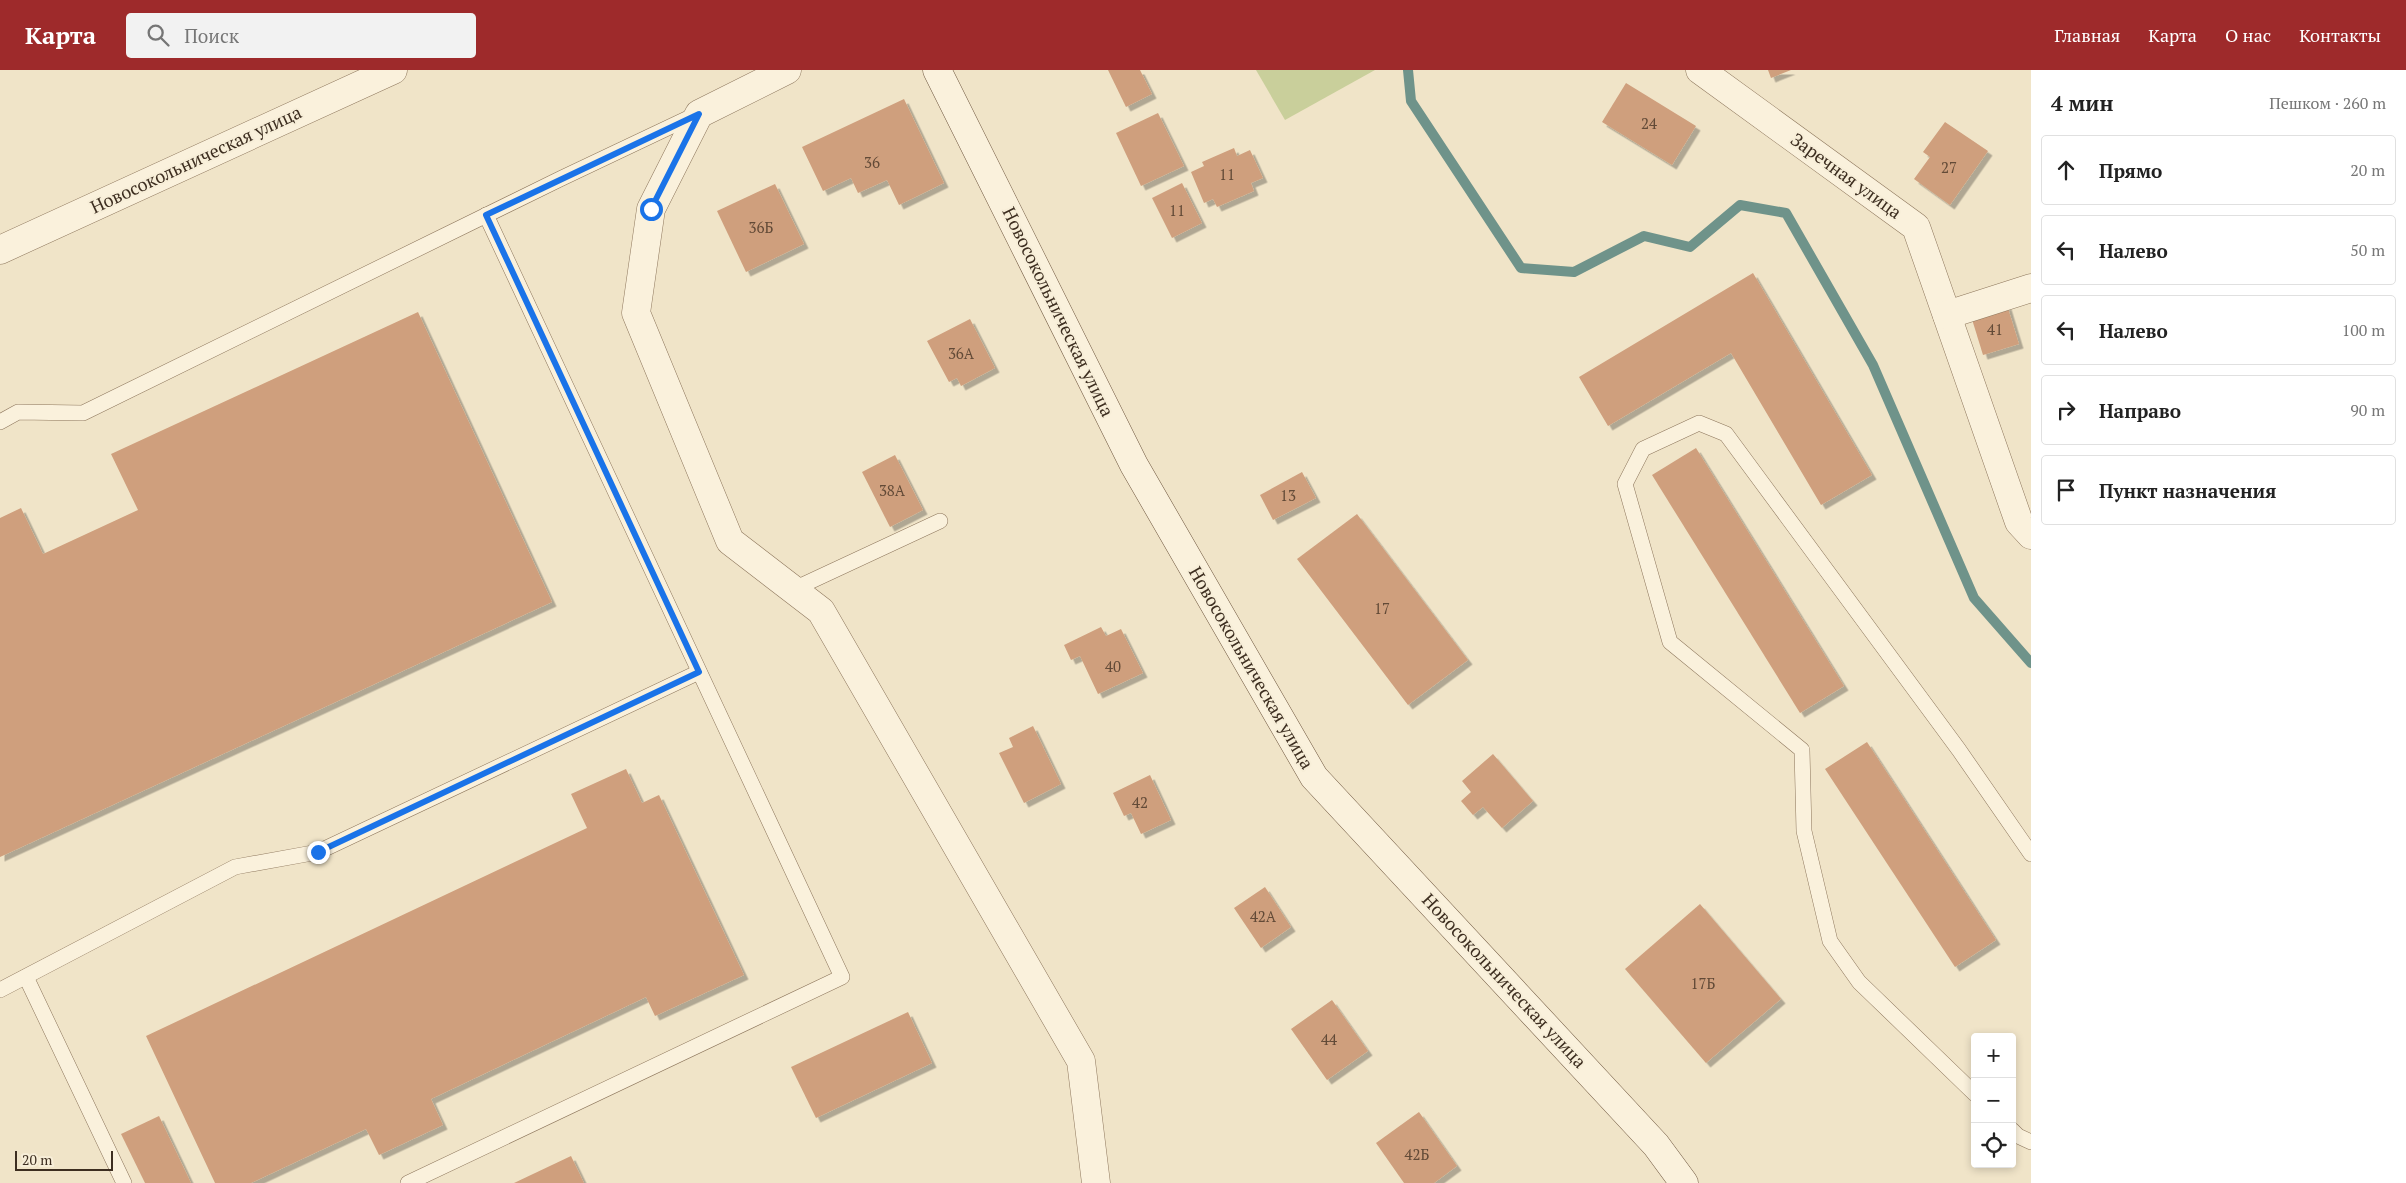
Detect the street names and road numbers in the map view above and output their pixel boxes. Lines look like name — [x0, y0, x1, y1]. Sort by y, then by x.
street label: Новосокольническая улица — [86, 100, 305, 219]
street label: Заречная улица — [1786, 127, 1907, 224]
street label: Новосокольническая улица — [998, 203, 1120, 420]
street label: Новосокольническая улица — [1184, 562, 1320, 773]
street label: Новосокольническая улица — [1417, 888, 1592, 1073]

